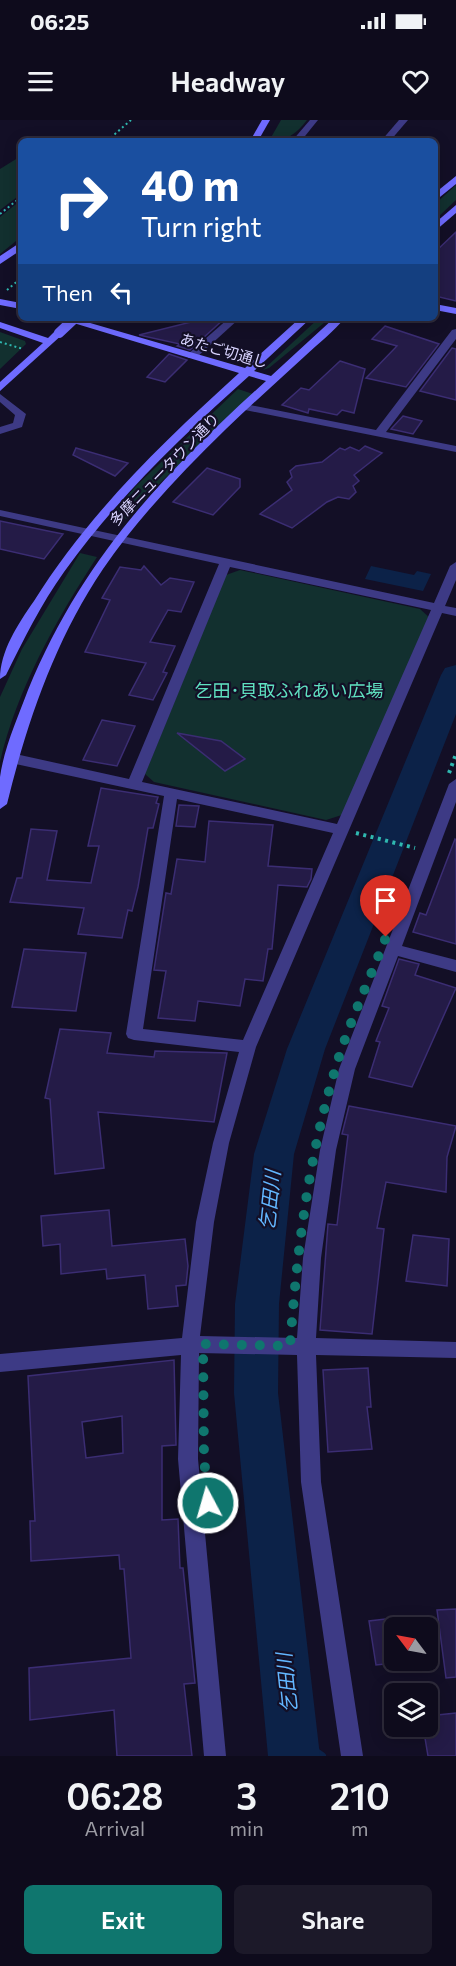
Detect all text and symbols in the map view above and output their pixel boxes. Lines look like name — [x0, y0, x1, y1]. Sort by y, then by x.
text: 06:25 — [30, 8, 89, 35]
icon: menu — [24, 65, 57, 98]
text: Headway — [171, 65, 285, 98]
icon: heart — [399, 65, 432, 98]
text: 40 m — [141, 158, 239, 210]
icon: right — [42, 162, 120, 240]
text: Turn right — [141, 210, 261, 243]
icon: left — [105, 276, 138, 309]
text: Then — [42, 279, 93, 306]
street label: あたご切通し — [178, 329, 270, 371]
street label: 多摩ニュータウン通り — [105, 409, 223, 529]
park label: 乞田･貝取ふれあい広場 — [195, 679, 384, 701]
pin — [360, 875, 411, 937]
icon: arrive — [369, 884, 402, 917]
water label: 乞田川 — [254, 1167, 284, 1231]
position arrow — [176, 1471, 240, 1535]
north arrow — [384, 1617, 438, 1671]
map controls — [384, 1617, 438, 1737]
water label: 乞田川 — [271, 1650, 301, 1714]
button: layers — [384, 1683, 438, 1737]
text: 06:28 — [66, 1773, 163, 1817]
text: 3 — [236, 1773, 257, 1817]
text: 210 — [330, 1773, 390, 1817]
text: Arrival — [85, 1816, 145, 1840]
text: min — [230, 1816, 264, 1840]
text: m — [351, 1816, 369, 1840]
button: Exit — [24, 1885, 222, 1954]
button: Share — [234, 1885, 432, 1954]

